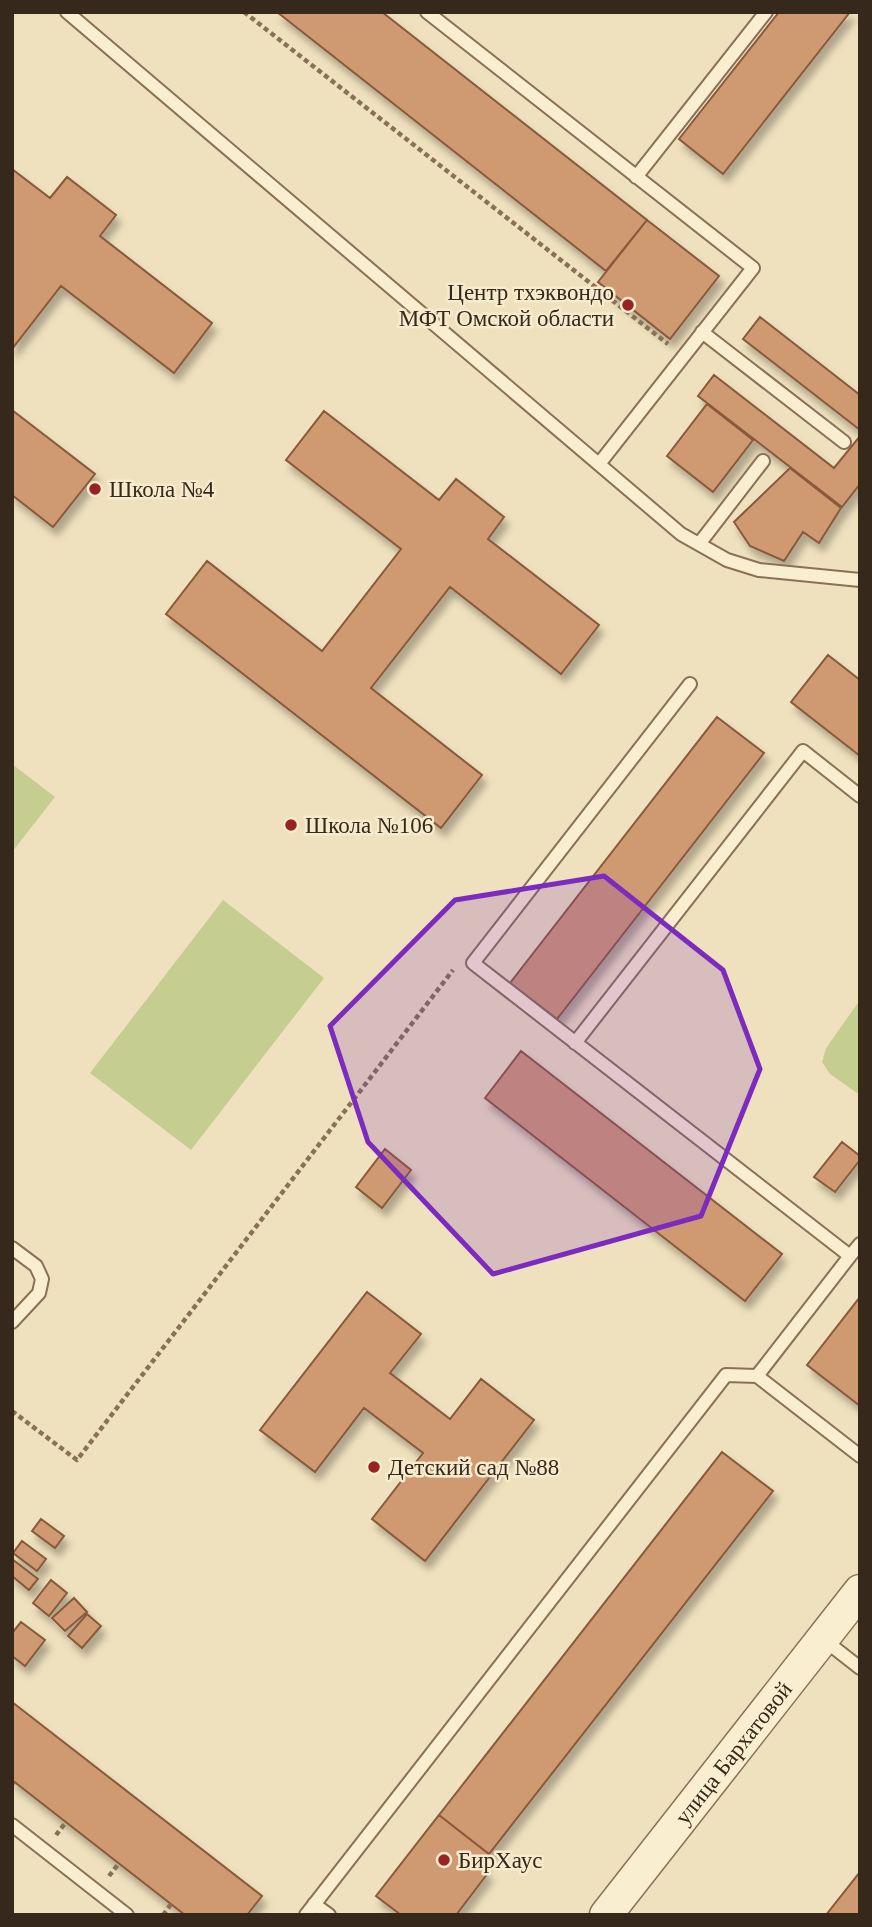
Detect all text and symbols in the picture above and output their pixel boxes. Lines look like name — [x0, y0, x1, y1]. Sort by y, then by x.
place label: Центр тхэквондо МФТ Омской области — [399, 280, 614, 331]
marker: Центр тхэквондо МФТ Омской области — [620, 297, 636, 313]
place label: Школа №4 — [109, 477, 215, 502]
marker: Школа №4 — [87, 481, 103, 497]
place label: Школа №106 — [305, 813, 433, 838]
marker: Школа №106 — [283, 817, 299, 833]
place label: Детский сад №88 — [388, 1455, 559, 1480]
marker: Детский сад №88 — [366, 1459, 382, 1475]
street label: улица Бархатовой — [670, 1677, 797, 1829]
place label: БирХаус — [458, 1848, 542, 1873]
marker: БирХаус — [436, 1852, 452, 1868]

